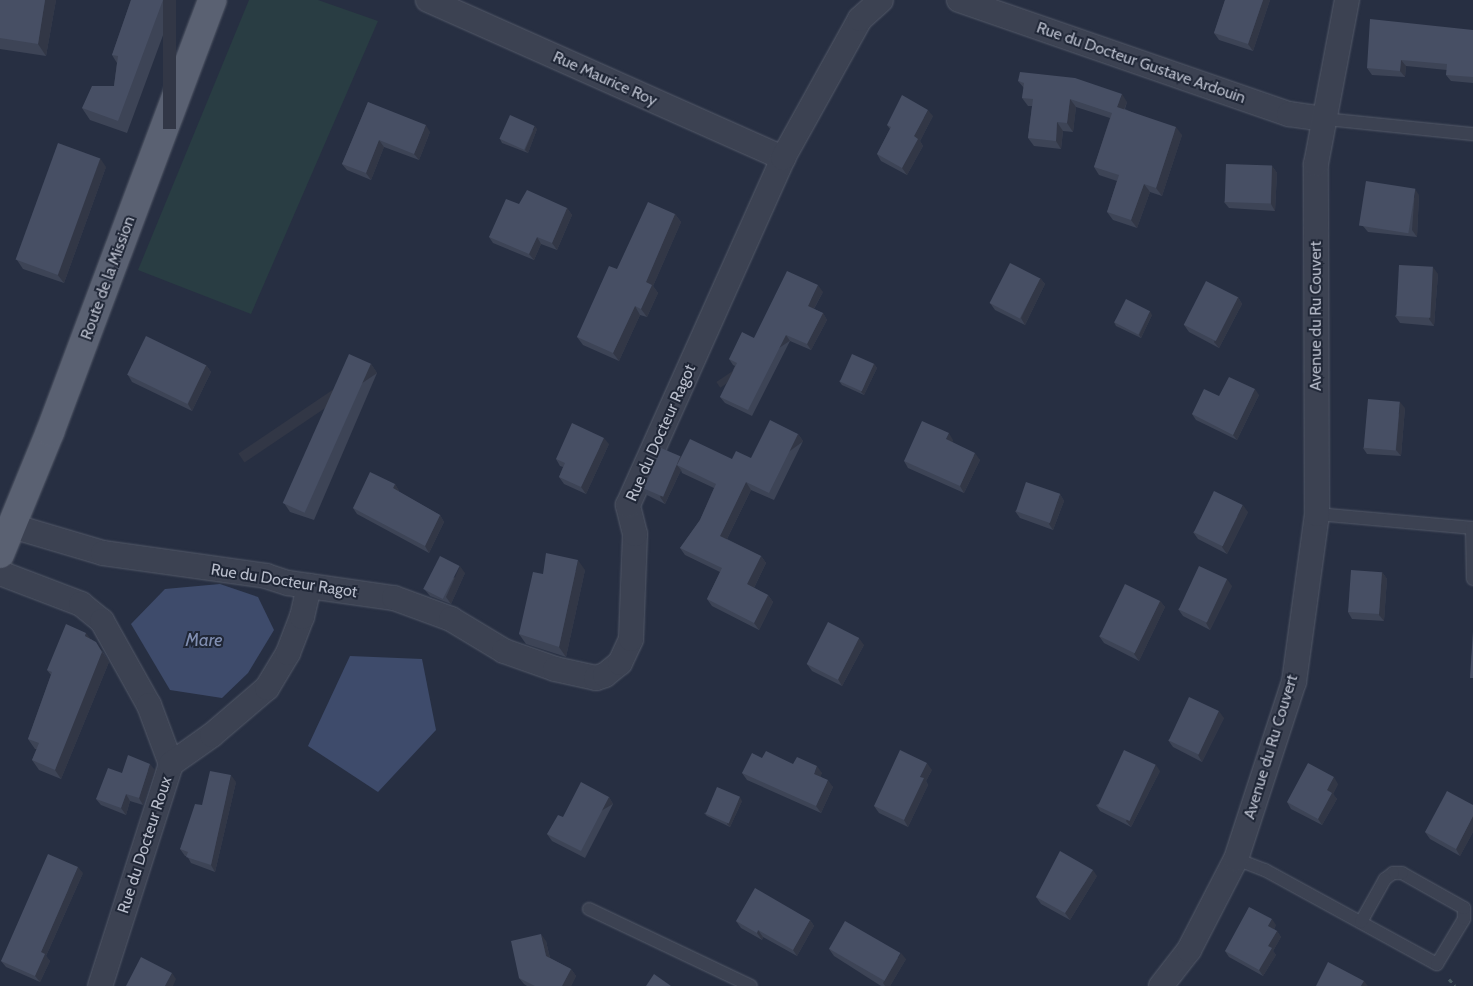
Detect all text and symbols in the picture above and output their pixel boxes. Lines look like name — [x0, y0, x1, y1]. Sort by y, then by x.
street label: Rue du Docteur Gustave Ardouin — [1034, 18, 1248, 108]
street label: Rue Maurice Roy — [550, 47, 660, 111]
street label: Route de la Mission — [77, 214, 139, 342]
street label: Avenue du Ru Couvert — [1306, 241, 1326, 391]
street label: Rue du Docteur Ragot — [622, 362, 700, 504]
street label: Rue du Docteur Ragot — [209, 560, 359, 602]
water label: Mare — [186, 629, 222, 651]
street label: Avenue du Ru Couvert — [1240, 673, 1302, 821]
street label: Rue du Docteur Roux — [114, 774, 176, 916]

